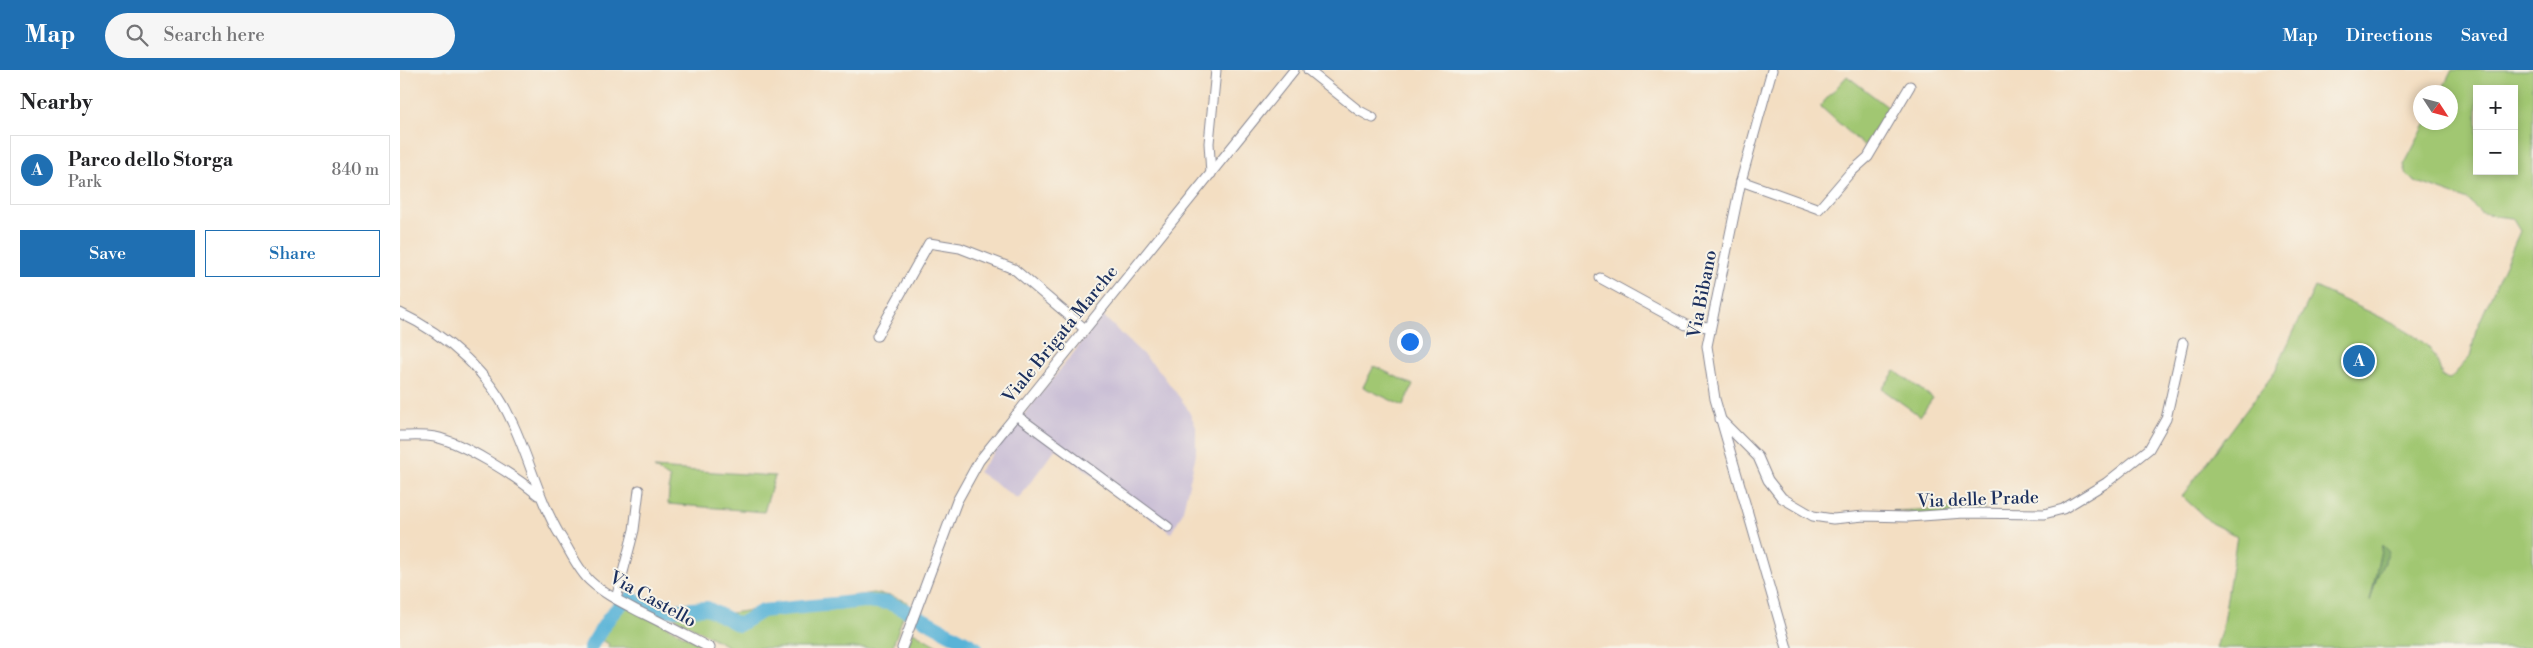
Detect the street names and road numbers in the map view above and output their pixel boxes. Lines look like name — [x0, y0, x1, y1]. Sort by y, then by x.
street label: Via Bibano — [1682, 248, 1722, 341]
street label: Viale Brigata Marche — [997, 261, 1123, 409]
street label: Via delle Prade — [1916, 486, 2039, 513]
street label: Via Castello — [604, 566, 700, 633]

